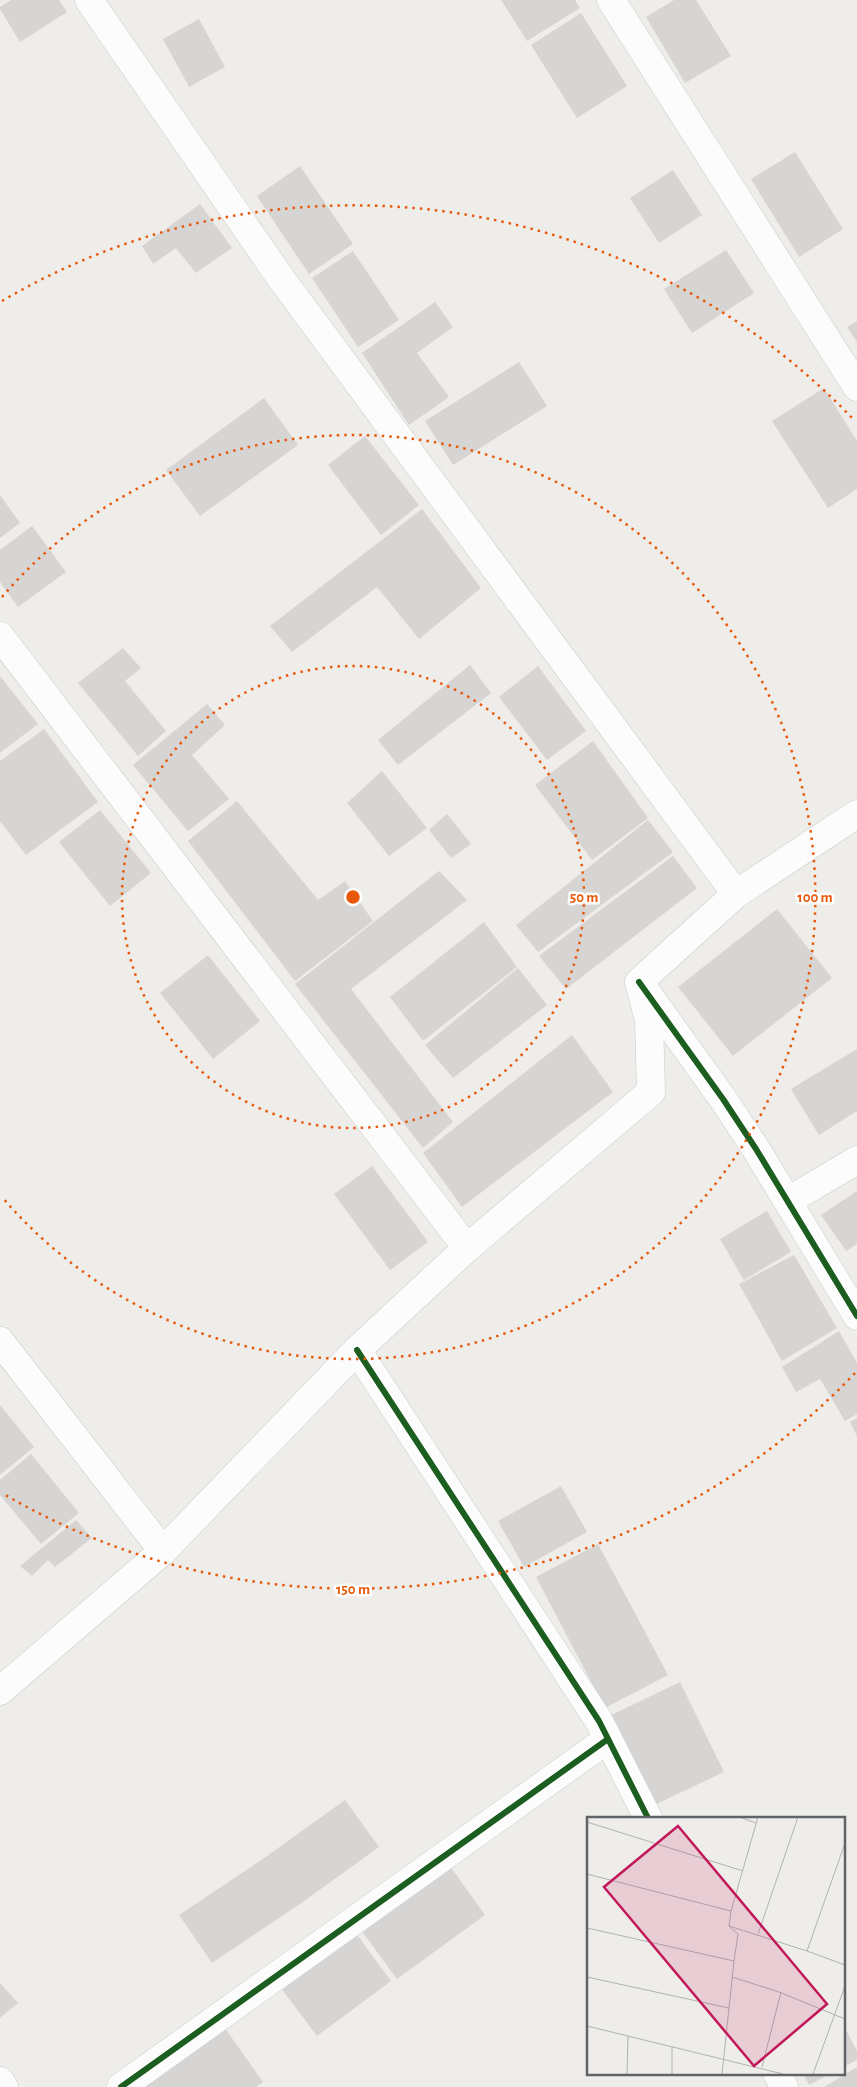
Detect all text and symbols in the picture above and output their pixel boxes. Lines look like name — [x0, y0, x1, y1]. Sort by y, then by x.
centre of rings — [344, 888, 362, 906]
text: 50 m — [570, 890, 598, 905]
text: 100 m — [797, 890, 833, 905]
text: 150 m — [336, 1582, 370, 1597]
inset map — [587, 1817, 844, 2074]

